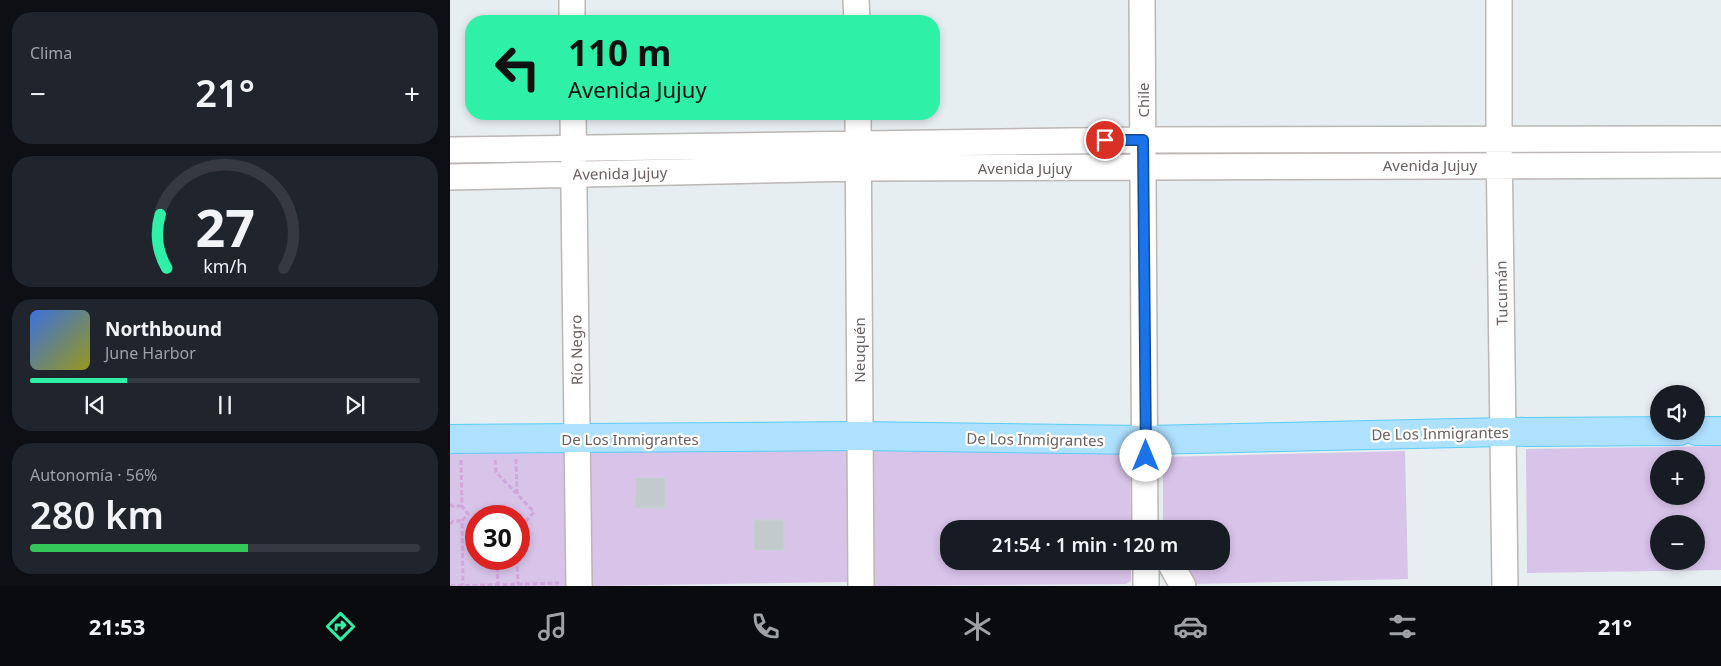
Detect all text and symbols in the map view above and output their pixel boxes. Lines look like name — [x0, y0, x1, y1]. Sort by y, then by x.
text: 110 m — [568, 29, 671, 76]
icon: left — [485, 35, 550, 100]
text: Clima — [30, 42, 72, 64]
text: 21° — [195, 66, 255, 118]
text: − — [30, 74, 46, 112]
text: + — [404, 74, 420, 112]
text: Avenida Jujuy — [568, 74, 707, 104]
street label: Chile — [1133, 83, 1153, 117]
pin — [1084, 119, 1126, 161]
icon: arrive — [1091, 126, 1119, 154]
street label: Avenida Jujuy — [1383, 155, 1478, 175]
street label: Avenida Jujuy — [978, 158, 1073, 178]
street label: Avenida Jujuy — [573, 162, 668, 184]
text: 27 — [195, 191, 255, 262]
text: km/h — [203, 254, 247, 278]
street label: Tucumán — [1490, 260, 1512, 326]
street label: Río Negro — [565, 315, 587, 385]
text: Northbound — [105, 316, 222, 342]
street label: Neuquén — [849, 317, 869, 383]
text: June Harbor — [105, 342, 196, 364]
map controls — [1650, 385, 1705, 570]
button: sound — [1650, 385, 1705, 440]
icon: previous — [81, 391, 109, 419]
icon: pause — [211, 391, 239, 419]
icon: next — [341, 391, 369, 419]
street label: De Los Inmigrantes — [1371, 422, 1509, 444]
street label: De Los Inmigrantes — [966, 428, 1104, 450]
street label: De Los Inmigrantes — [561, 429, 699, 449]
position arrow — [1119, 429, 1171, 481]
button: + — [1650, 450, 1705, 505]
text: Autonomía · 56% — [30, 464, 157, 486]
text: 280 km — [30, 488, 164, 540]
speed limit sign: 30 — [465, 505, 530, 570]
button: − — [1650, 515, 1705, 570]
text: 21:54 · 1 min · 120 m — [992, 532, 1178, 558]
icon: directions — [323, 609, 358, 644]
icon: music — [535, 609, 570, 644]
icon: phone — [748, 609, 783, 644]
icon: climate — [960, 609, 995, 644]
icon: car — [1173, 609, 1208, 644]
icon: filters — [1385, 609, 1420, 644]
text: 21:53 — [89, 611, 145, 641]
text: 21° — [1598, 611, 1632, 641]

